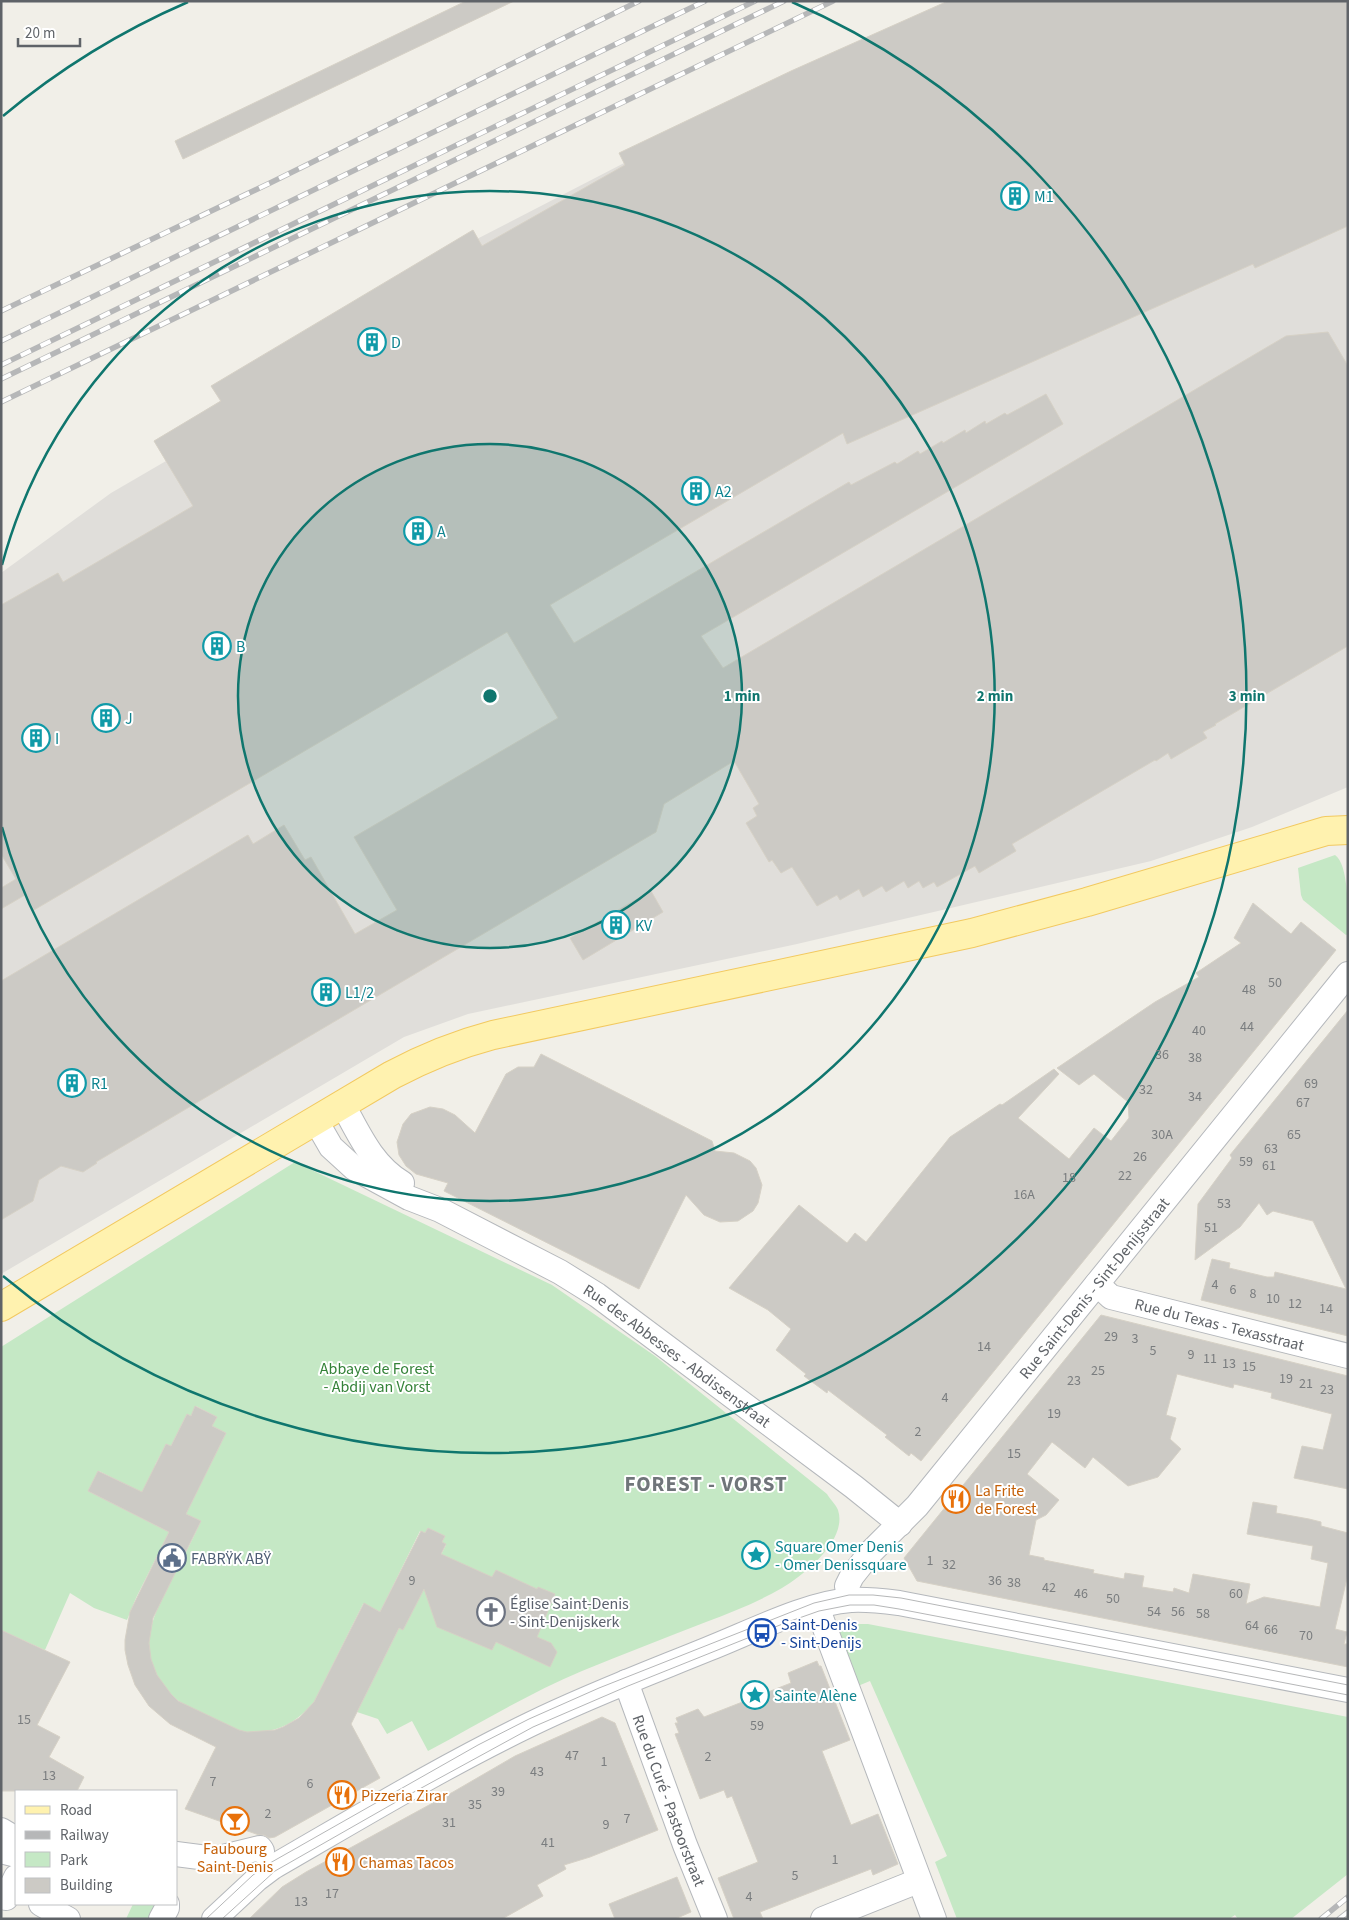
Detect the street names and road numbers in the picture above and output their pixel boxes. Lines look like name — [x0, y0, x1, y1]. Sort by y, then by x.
street label: Rue Saint-Denis - Sint-Denijsstraat — [1014, 1193, 1175, 1384]
street label: Rue des Abbesses - Abdissenstraat — [579, 1279, 775, 1433]
street label: Rue du Texas - Texasstraat — [1132, 1293, 1307, 1357]
street label: Rue du Curé - Pastoorstraat — [627, 1712, 711, 1890]

